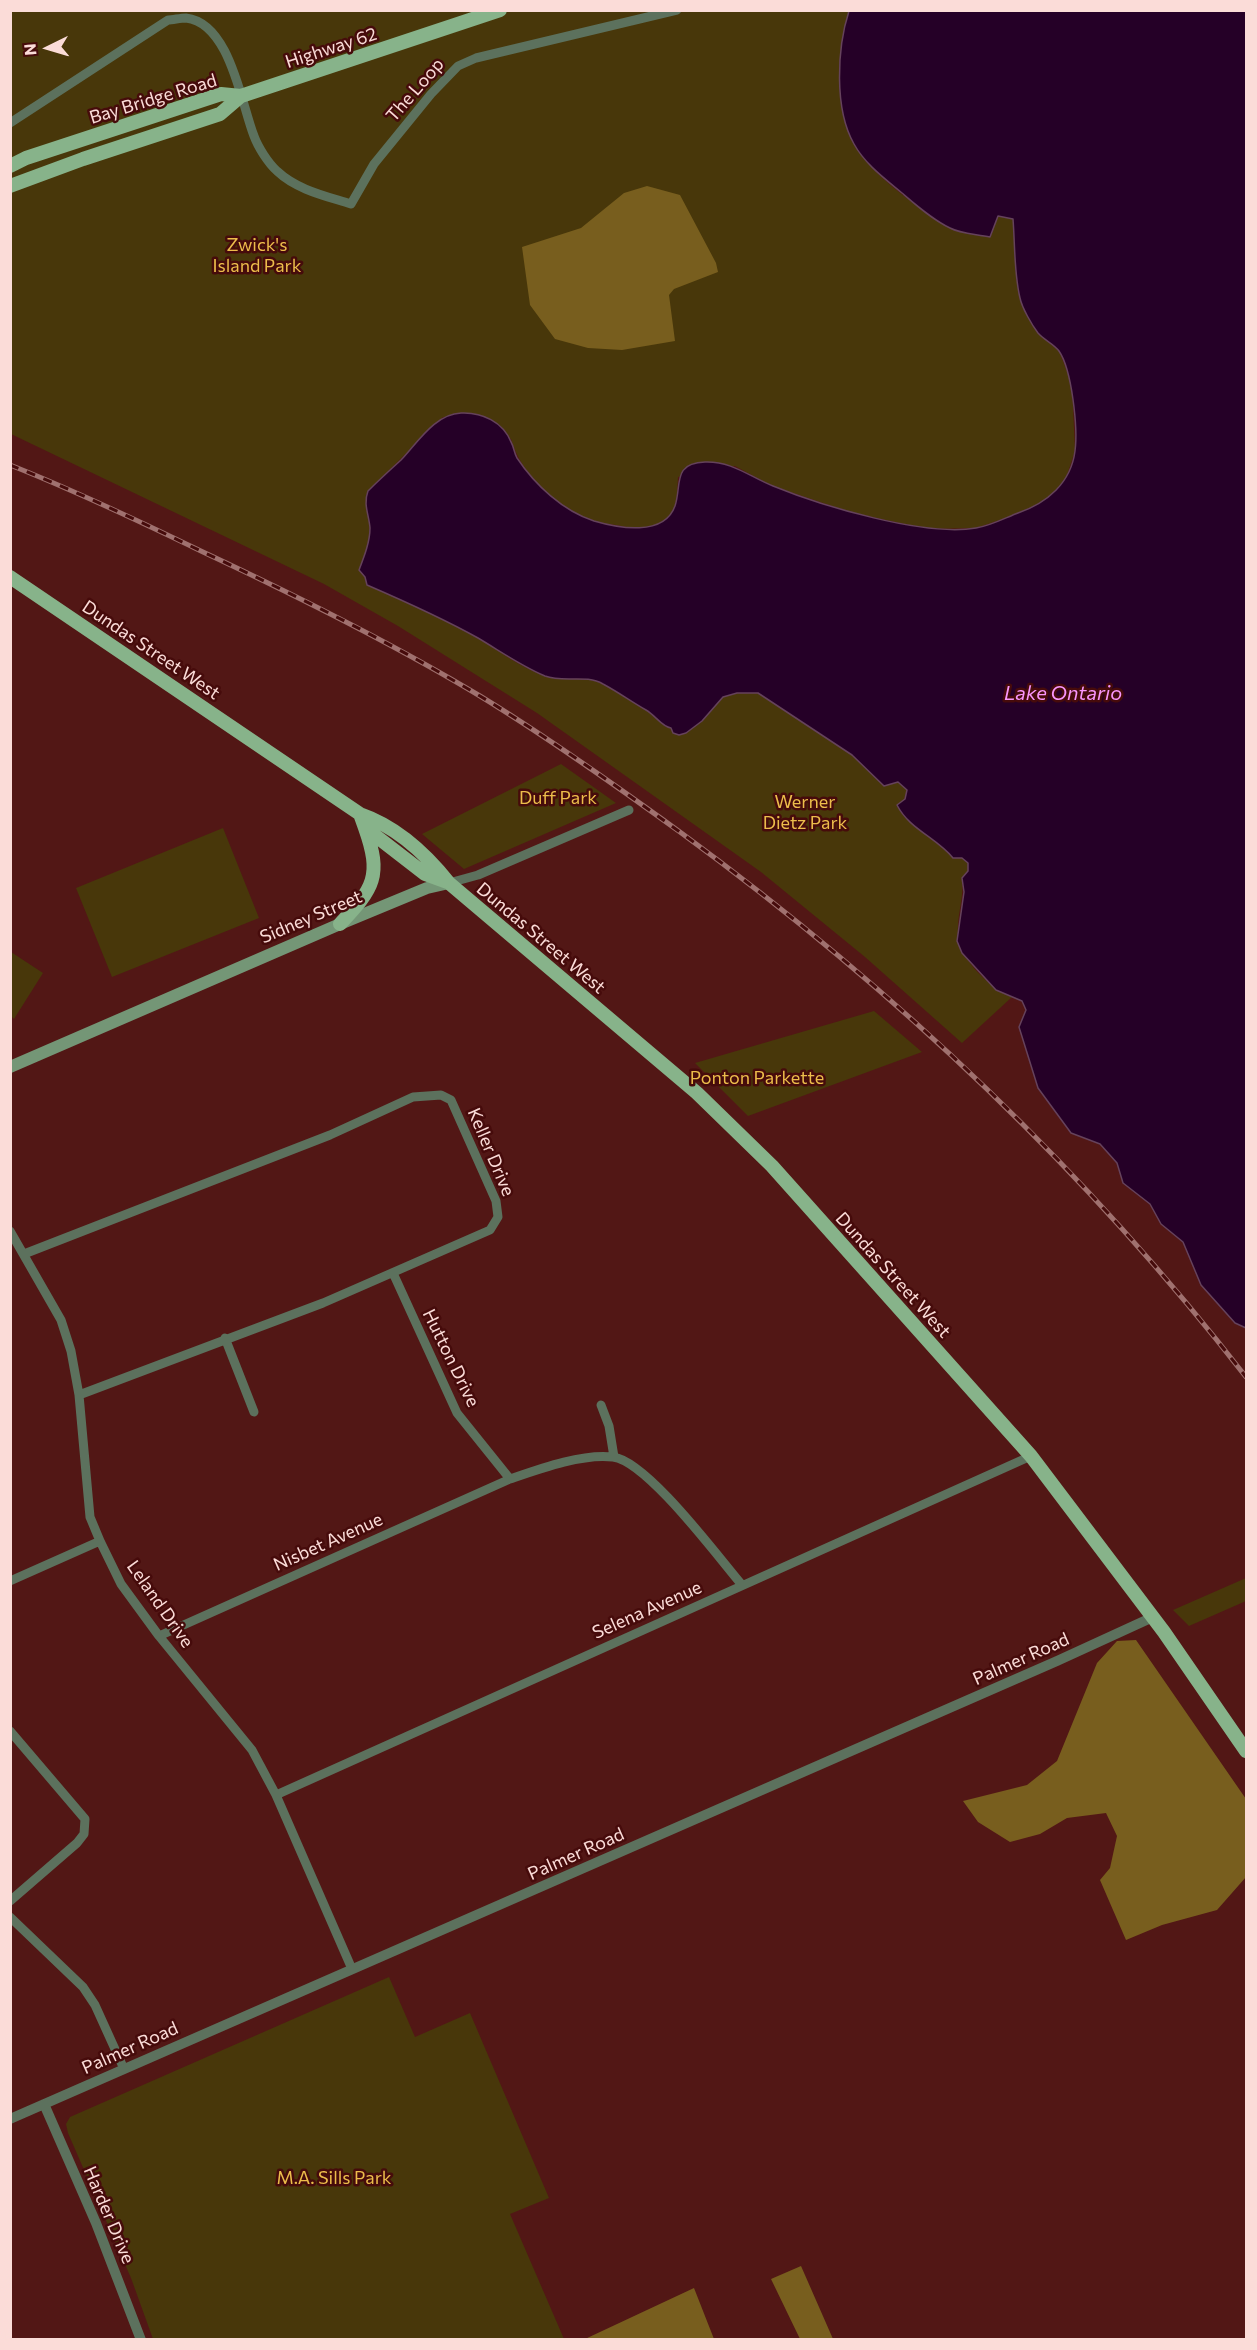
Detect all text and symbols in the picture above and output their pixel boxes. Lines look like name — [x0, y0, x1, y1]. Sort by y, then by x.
north arrow — [18, 18, 78, 78]
street label: Highway 62 — [282, 23, 380, 73]
text: N — [20, 43, 40, 56]
street label: The Loop — [382, 54, 448, 126]
street label: Bay Bridge Road — [87, 69, 219, 129]
park label: Zwick's Island Park — [212, 234, 302, 276]
street label: Dundas Street West — [78, 596, 224, 704]
water label: Lake Ontario — [1004, 681, 1122, 705]
park label: Duff Park — [519, 787, 597, 809]
park label: Werner Dietz Park — [763, 791, 847, 834]
street label: Dundas Street West — [472, 878, 610, 998]
street label: Sidney Street — [257, 886, 365, 948]
park label: Ponton Parkette — [690, 1067, 824, 1089]
street label: Keller Drive — [463, 1105, 519, 1199]
street label: Dundas Street West — [831, 1208, 955, 1342]
street label: Hutton Drive — [418, 1306, 484, 1410]
street label: Nisbet Avenue — [270, 1508, 386, 1576]
street label: Leland Drive — [122, 1556, 198, 1652]
street label: Selena Avenue — [589, 1576, 705, 1644]
street label: Palmer Road — [969, 1628, 1073, 1690]
street label: Palmer Road — [524, 1823, 628, 1885]
street label: Palmer Road — [78, 2017, 182, 2079]
street label: Harder Drive — [79, 2163, 139, 2267]
park label: M.A. Sills Park — [276, 2167, 392, 2189]

